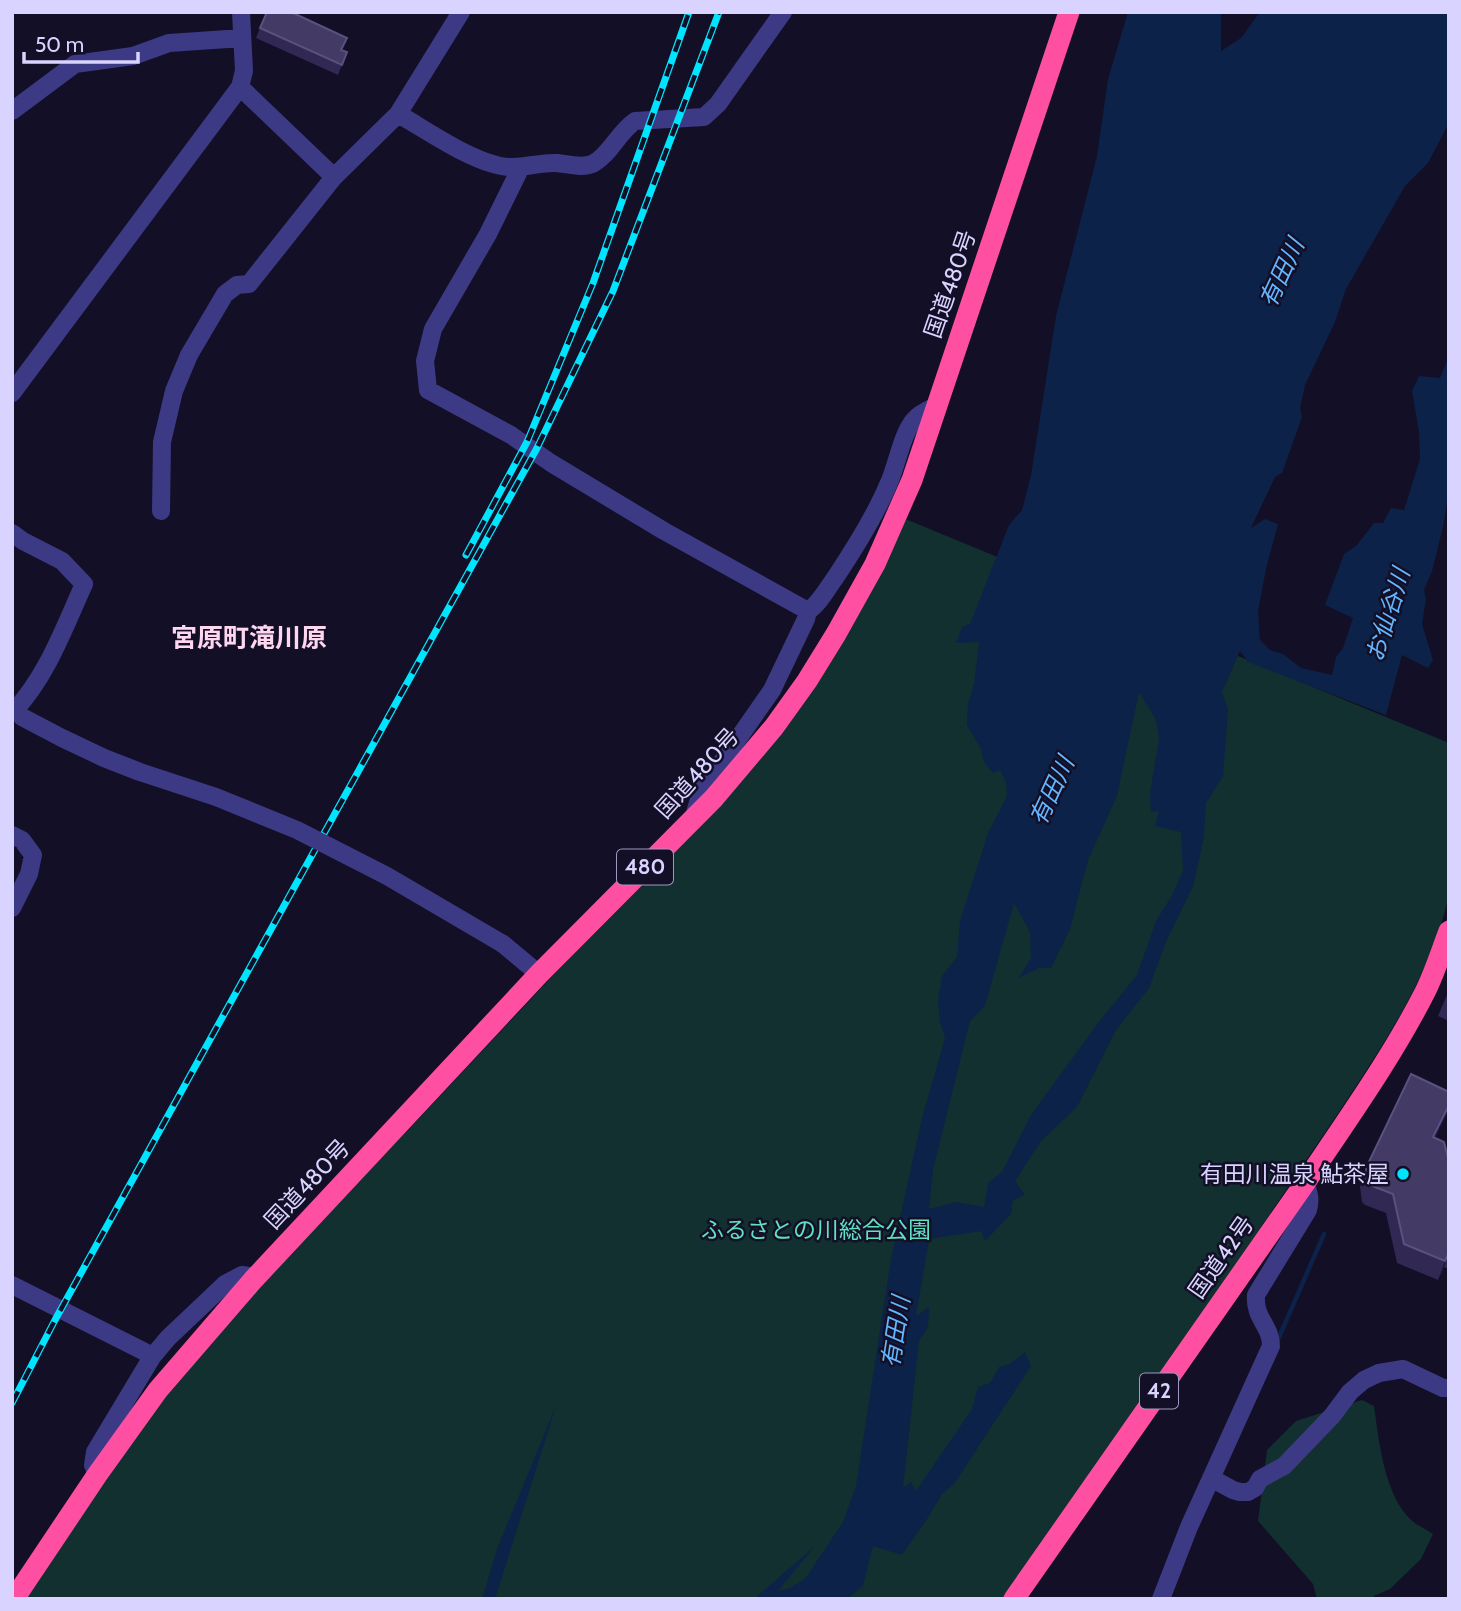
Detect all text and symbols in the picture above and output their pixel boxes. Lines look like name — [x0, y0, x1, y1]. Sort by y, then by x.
scale bar — [24, 21, 138, 65]
text: 50 m — [35, 32, 84, 57]
street label: 国道480号 — [918, 226, 982, 342]
water label: 有田川 — [1253, 231, 1311, 312]
water label: お仙谷川 — [1360, 562, 1416, 665]
district label: 宮原町滝川原 — [171, 622, 327, 654]
street label: 国道480号 — [649, 722, 745, 824]
water label: 有田川 — [1023, 749, 1081, 830]
road number: 480 — [617, 850, 673, 884]
street label: 国道480号 — [258, 1133, 356, 1235]
place label: 有田川温泉 鮎茶屋 — [1200, 1160, 1389, 1188]
marker: 有田川温泉 鮎茶屋 — [1395, 1166, 1411, 1182]
street label: 国道42号 — [1182, 1210, 1260, 1304]
park label: ふるさとの川総合公園 — [701, 1216, 931, 1244]
water label: 有田川 — [876, 1291, 916, 1370]
road number: 42 — [1140, 1374, 1178, 1408]

